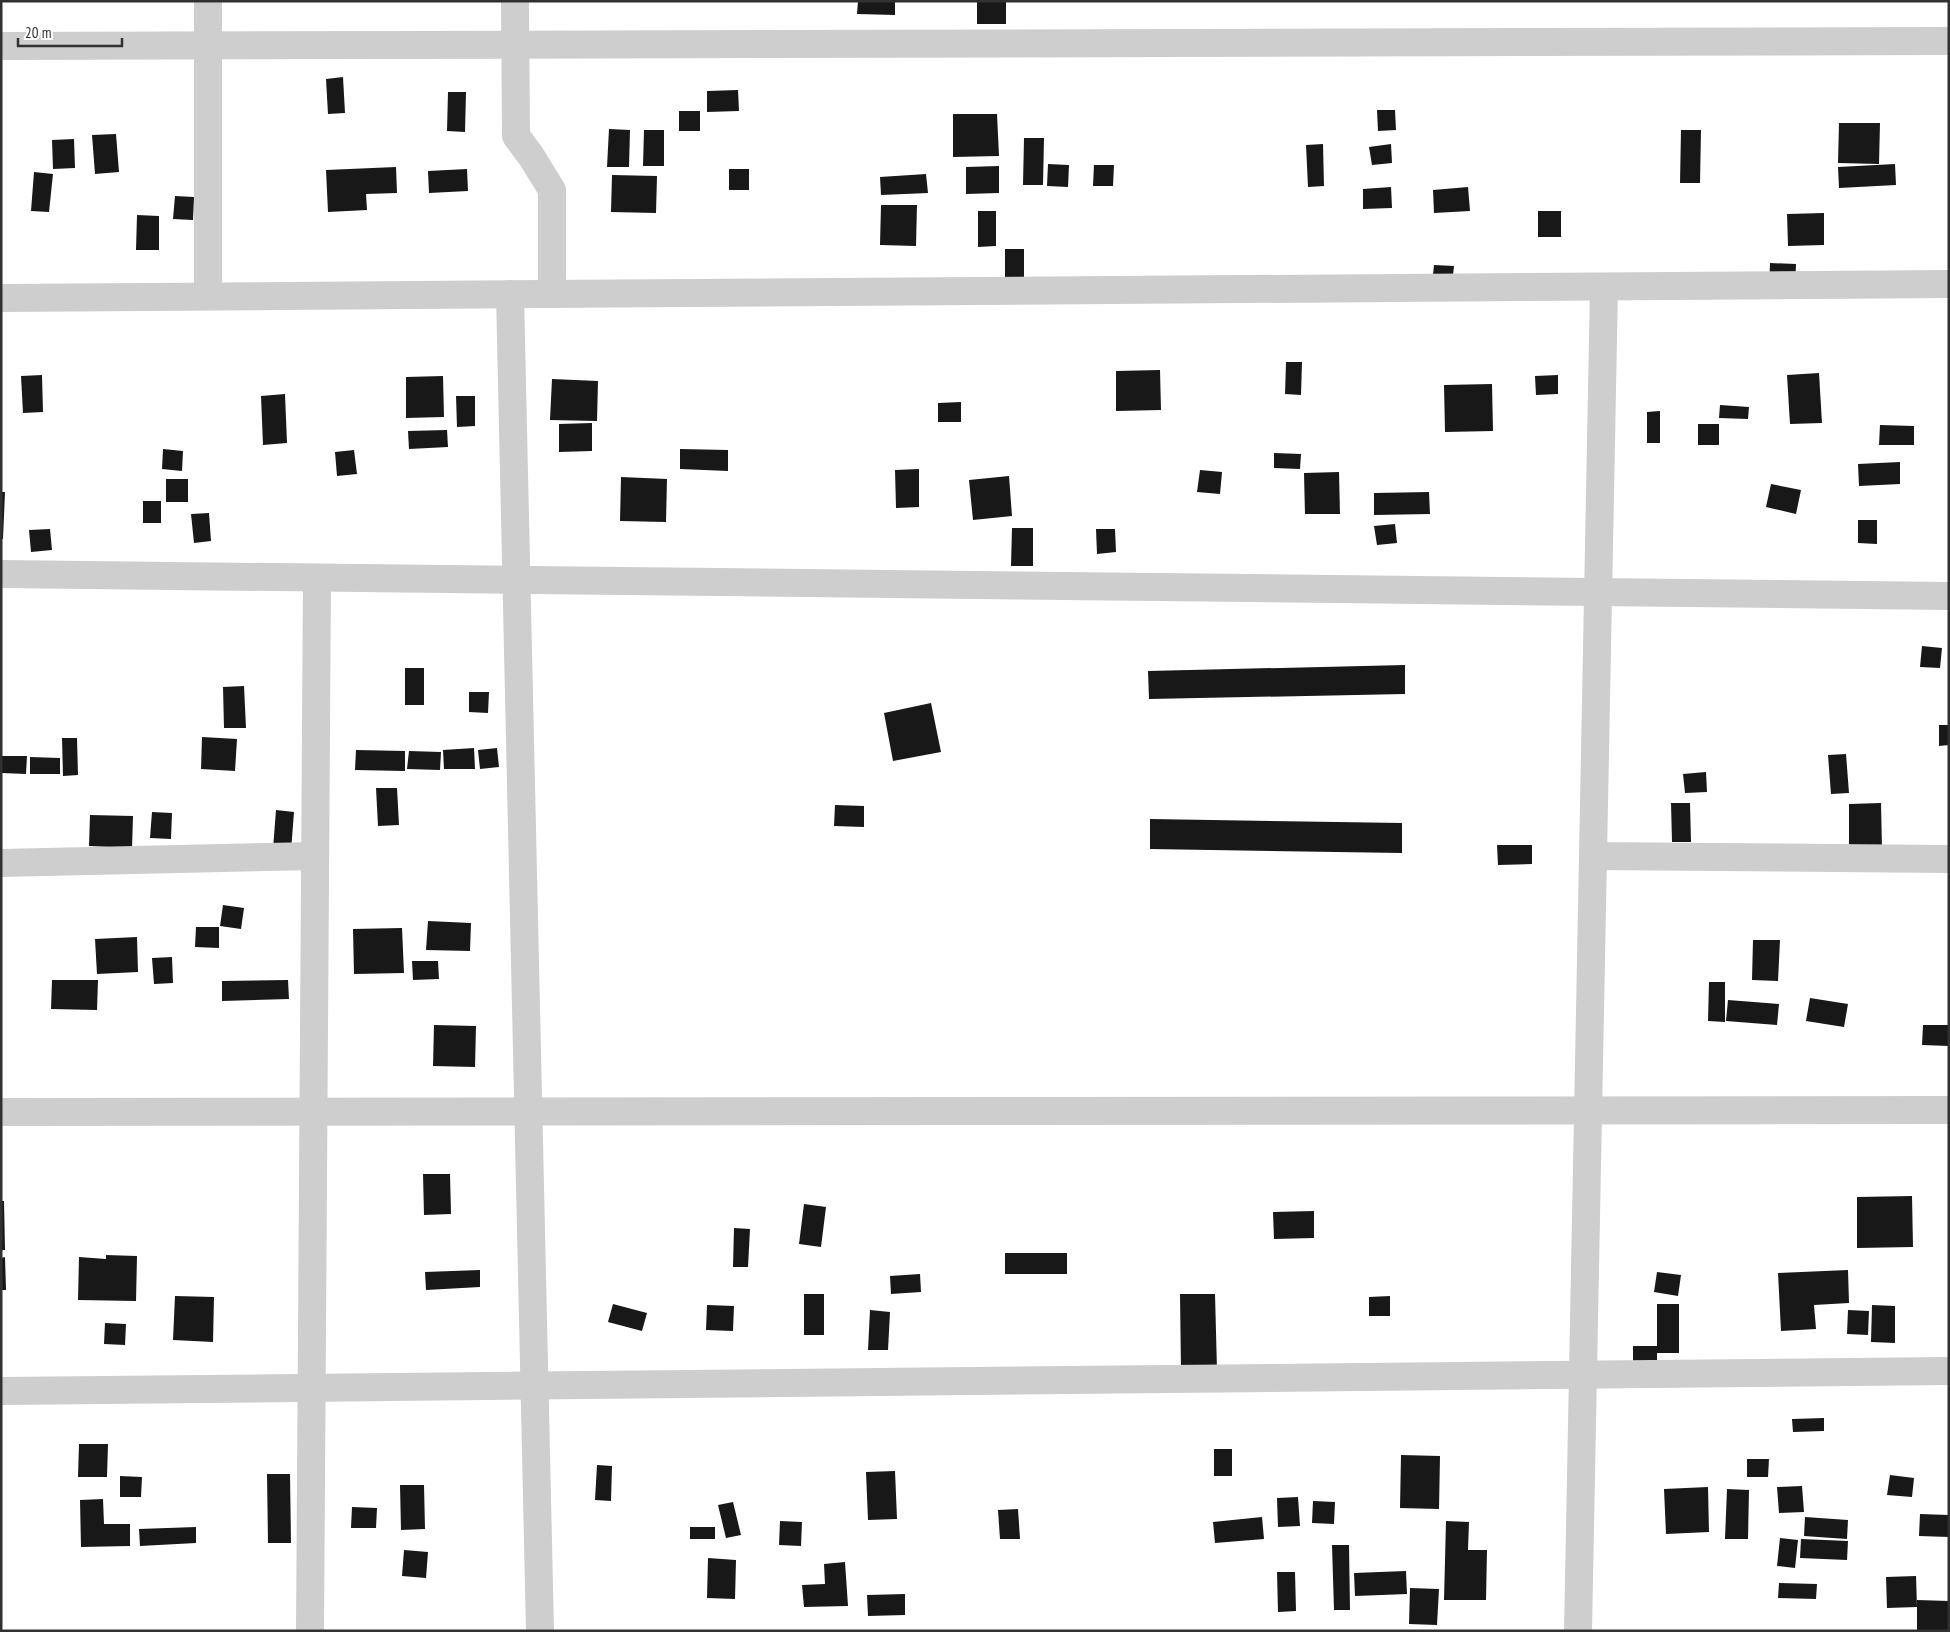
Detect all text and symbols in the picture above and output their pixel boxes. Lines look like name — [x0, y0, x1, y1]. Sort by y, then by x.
scale bar — [18, 15, 121, 47]
text: 20 m — [25, 23, 51, 42]

